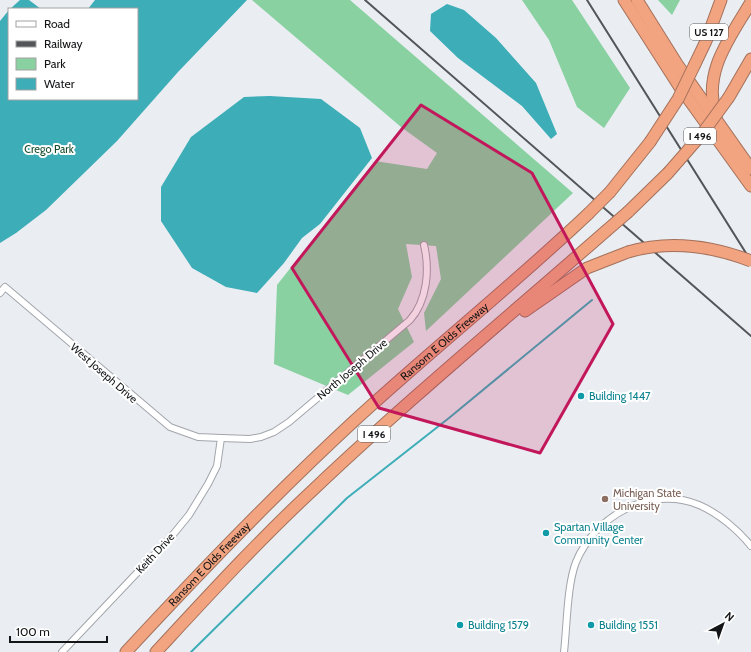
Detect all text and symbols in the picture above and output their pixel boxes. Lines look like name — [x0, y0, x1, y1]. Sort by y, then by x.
legend — [8, 8, 138, 100]
text: Road — [44, 16, 70, 31]
road number: US 127 — [690, 24, 728, 40]
text: Railway — [44, 36, 82, 51]
text: Park — [44, 56, 66, 71]
text: Water — [44, 76, 75, 91]
road number: I 496 — [684, 128, 716, 144]
park label: Crego Park — [24, 142, 74, 156]
street label: Ransom E Olds Freeway — [397, 299, 492, 383]
street label: North Joseph Drive — [314, 335, 390, 402]
street label: West Joseph Drive — [68, 340, 141, 406]
place label: Building 1447 — [589, 389, 651, 403]
marker: Building 1447 — [576, 391, 586, 401]
road number: I 496 — [358, 426, 390, 442]
place label: Michigan State University — [613, 486, 682, 513]
marker: Michigan State University — [600, 494, 610, 504]
street label: Ransom E Olds Freeway — [165, 519, 253, 609]
place label: Spartan Village Community Center — [554, 520, 644, 547]
marker: Spartan Village Community Center — [541, 528, 551, 538]
street label: Keith Drive — [133, 529, 178, 576]
north arrow — [703, 604, 743, 644]
text: N — [722, 609, 737, 624]
scale bar — [10, 618, 107, 644]
place label: Building 1579 — [468, 618, 529, 632]
place label: Building 1551 — [599, 618, 658, 632]
marker: Building 1579 — [455, 620, 465, 630]
marker: Building 1551 — [586, 620, 596, 630]
text: 100 m — [16, 624, 50, 639]

